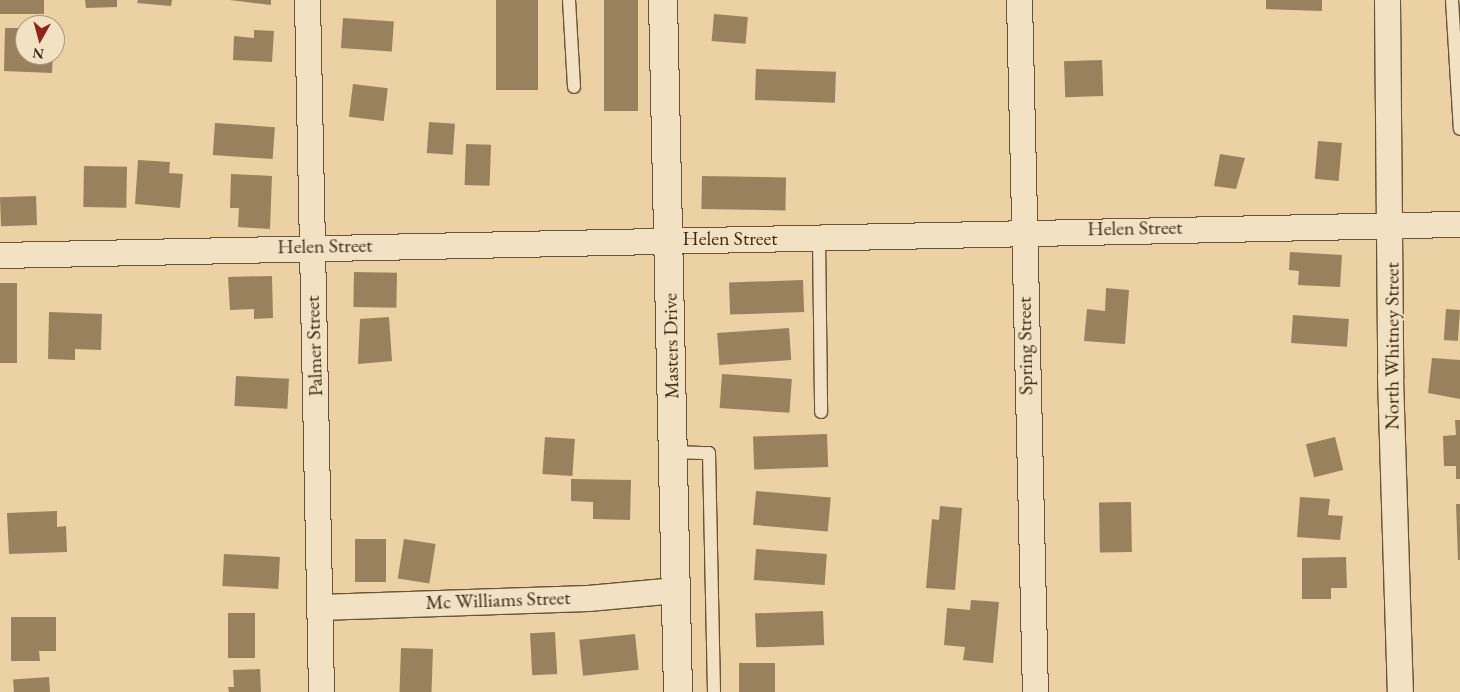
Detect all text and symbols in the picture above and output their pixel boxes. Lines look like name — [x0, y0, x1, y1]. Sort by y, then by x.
north arrow — [15, 15, 65, 65]
text: N — [32, 44, 45, 64]
street label: Helen Street — [1087, 215, 1183, 241]
street label: Helen Street — [682, 226, 778, 250]
street label: Helen Street — [277, 233, 373, 259]
street label: North Whitney Street — [1380, 262, 1404, 430]
street label: Masters Drive — [658, 293, 684, 399]
street label: Palmer Street — [300, 295, 328, 397]
street label: Spring Street — [1012, 297, 1038, 395]
street label: Mc Williams Street — [425, 585, 571, 615]

